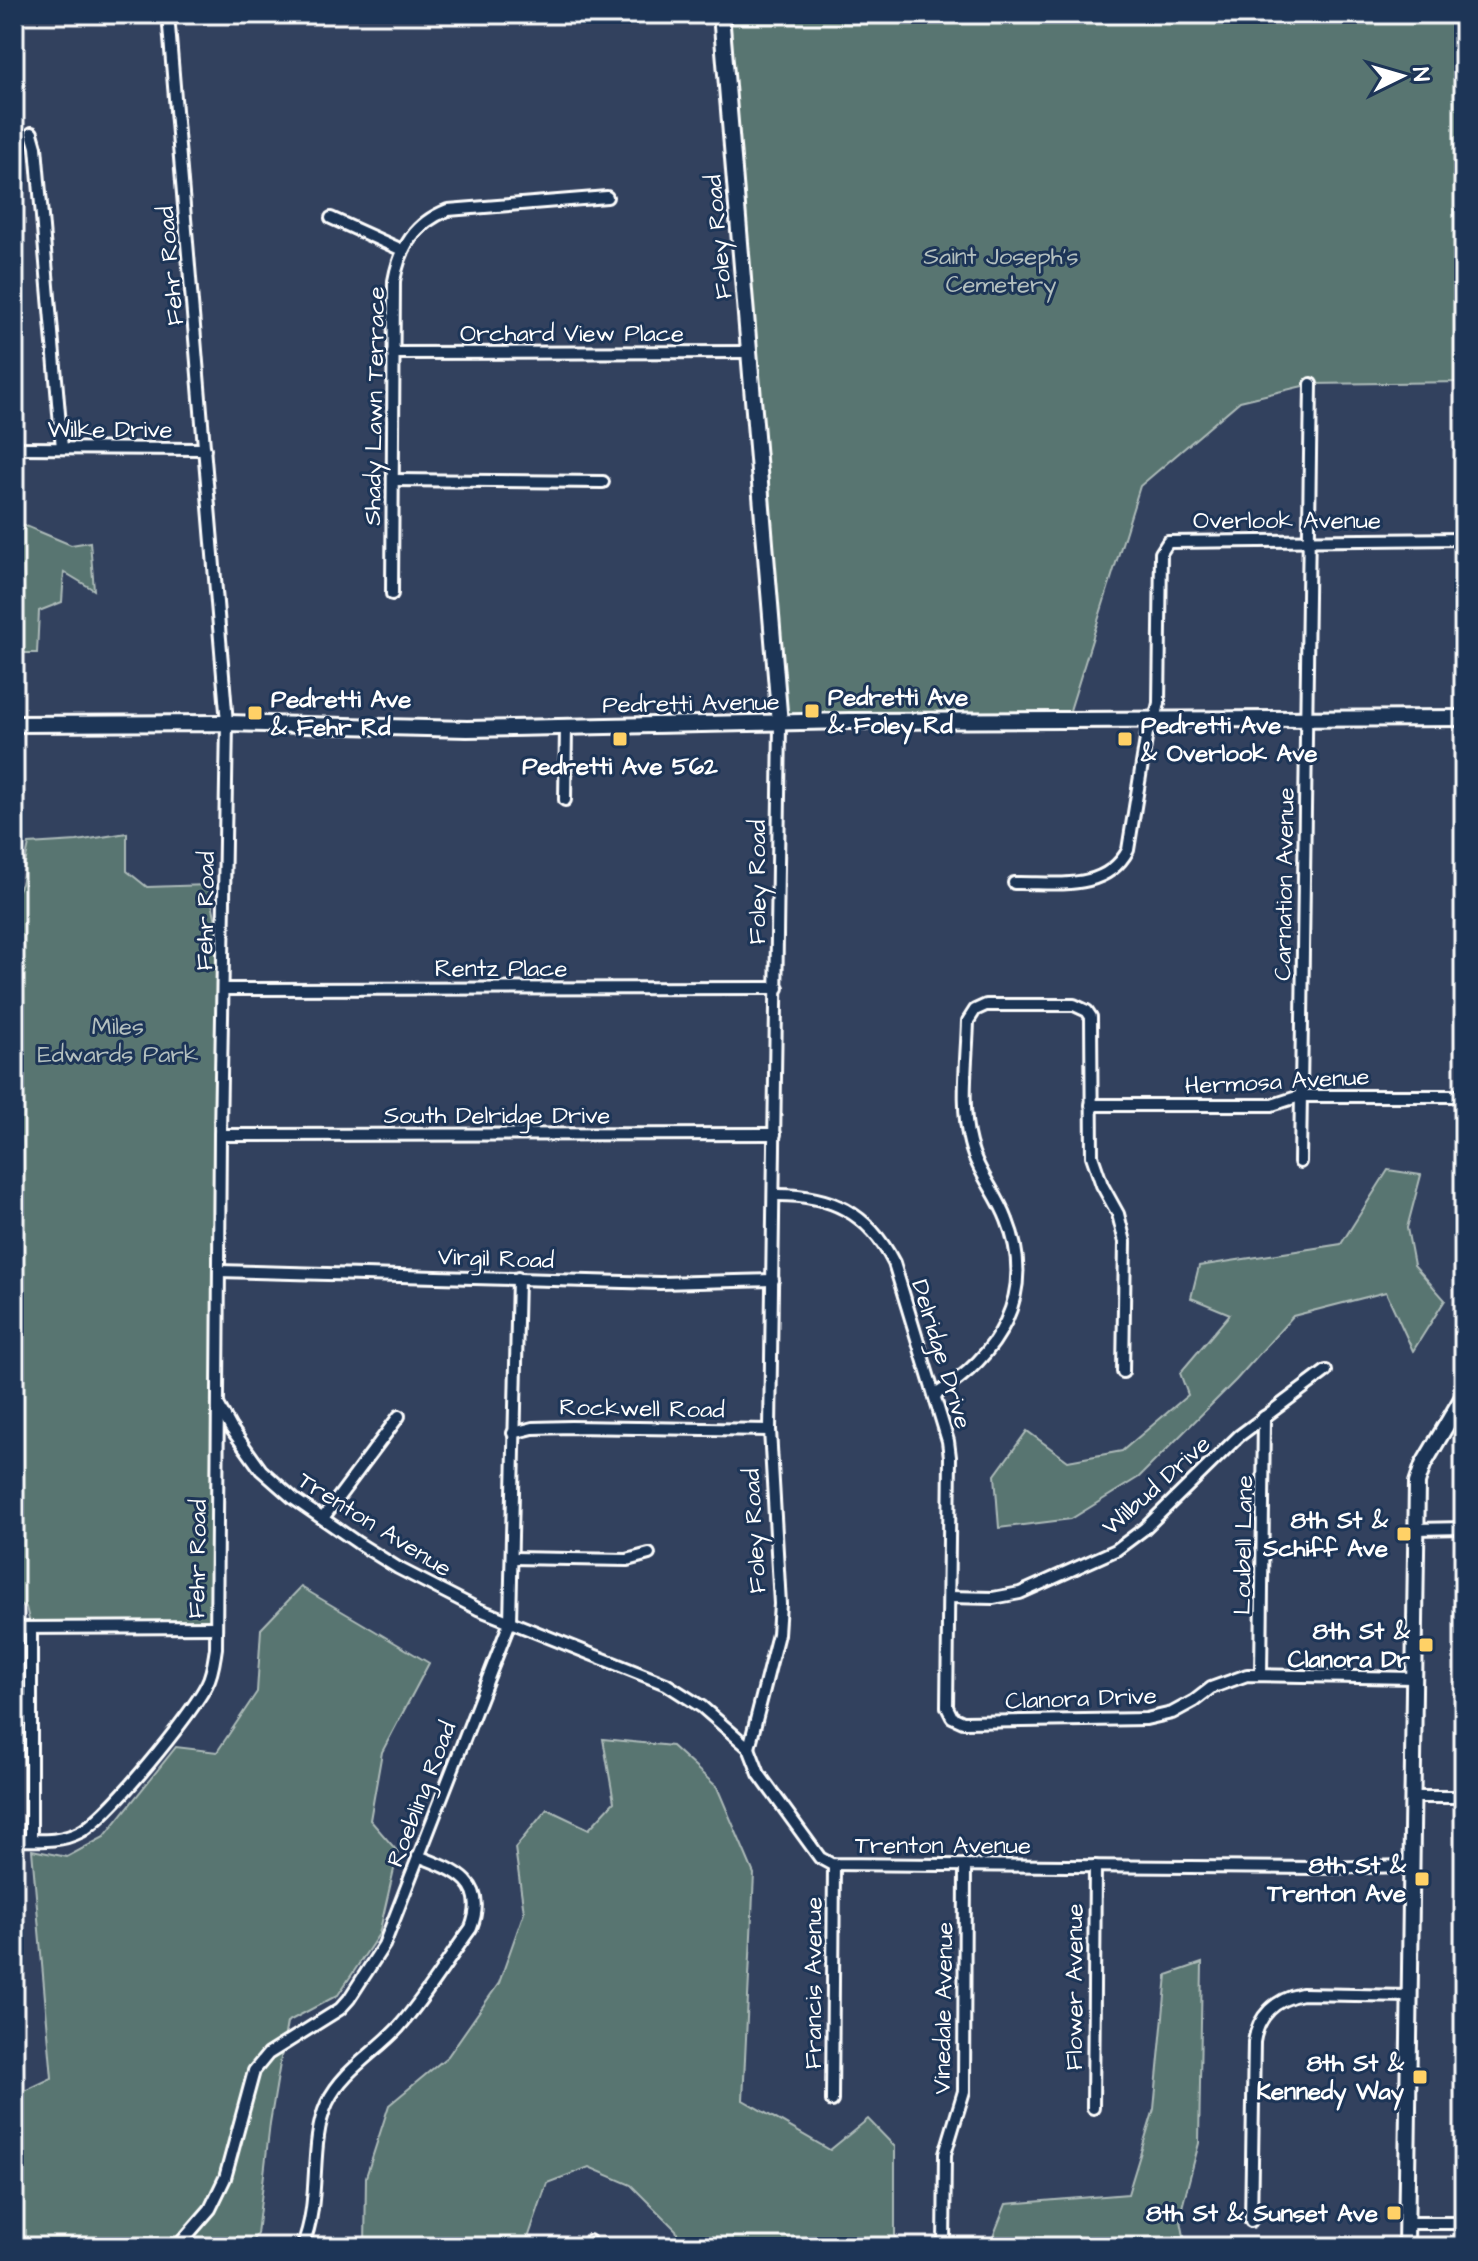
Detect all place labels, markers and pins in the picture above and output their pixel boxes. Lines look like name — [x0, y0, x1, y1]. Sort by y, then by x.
place label: Pedretti Ave & Foley Rd — [827, 681, 968, 745]
place label: Pedretti Ave & Fehr Rd — [270, 683, 411, 745]
marker: Pedretti Ave & Foley Rd — [803, 702, 821, 720]
marker: Pedretti Ave & Fehr Rd — [246, 704, 264, 722]
place label: Pedretti Ave & Overlook Ave — [1140, 709, 1317, 771]
marker: Pedretti Ave 562 — [611, 730, 629, 748]
marker: Pedretti Ave & Overlook Ave — [1116, 730, 1134, 748]
place label: Pedretti Ave 562 — [522, 750, 718, 784]
place label: 8th St & Schiff Ave — [1262, 1504, 1389, 1566]
marker: 8th St & Schiff Ave — [1395, 1525, 1413, 1543]
place label: 8th St & Clanora Dr — [1288, 1615, 1411, 1677]
marker: 8th St & Clanora Dr — [1417, 1636, 1435, 1654]
place label: 8th St & Trenton Ave — [1266, 1849, 1407, 1911]
marker: 8th St & Trenton Ave — [1413, 1870, 1431, 1888]
place label: 8th St & Kennedy Way — [1256, 2047, 1405, 2111]
marker: 8th St & Kennedy Way — [1411, 2068, 1429, 2086]
place label: 8th St & Sunset Ave — [1146, 2197, 1378, 2231]
marker: 8th St & Sunset Ave — [1385, 2204, 1403, 2222]

